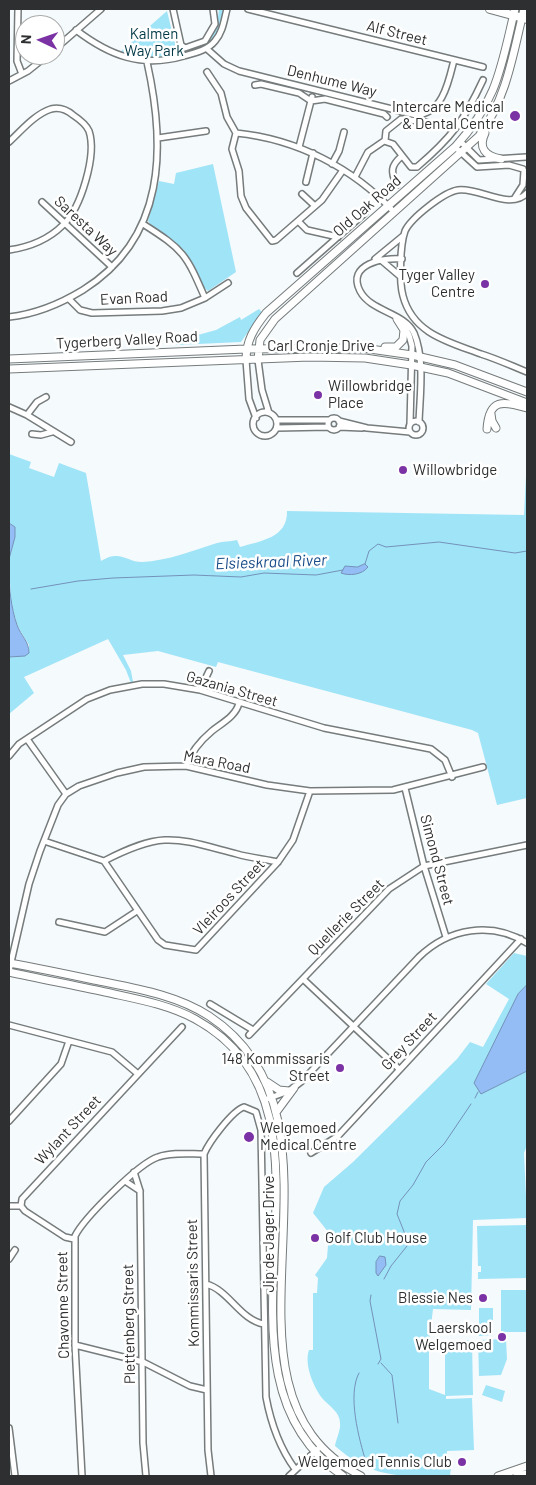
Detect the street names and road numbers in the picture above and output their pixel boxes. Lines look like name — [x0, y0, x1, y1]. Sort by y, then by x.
street label: Alf Street — [365, 17, 429, 49]
street label: Denhume Way — [285, 61, 379, 101]
street label: Old Oak Road — [329, 171, 405, 241]
street label: Saresta Way — [51, 192, 121, 260]
street label: Evan Road — [100, 287, 168, 309]
street label: Tygerberg Valley Road — [56, 327, 198, 353]
street label: Carl Cronje Drive — [267, 337, 375, 355]
street label: Gazania Street — [184, 667, 280, 711]
street label: Mara Road — [182, 747, 252, 777]
street label: Simond Street — [416, 813, 458, 907]
street label: Vleiroos Street — [189, 855, 269, 939]
street label: Quellerie Street — [304, 875, 388, 959]
street label: Grey Street — [377, 1008, 441, 1074]
street label: Wylant Street — [31, 1091, 105, 1169]
street label: Jip de Jager Drive — [260, 1175, 278, 1293]
street label: Kommissaris Street — [183, 1219, 203, 1347]
street label: Chavonne Street — [53, 1251, 73, 1359]
street label: Plettenberg Street — [119, 1264, 139, 1384]

